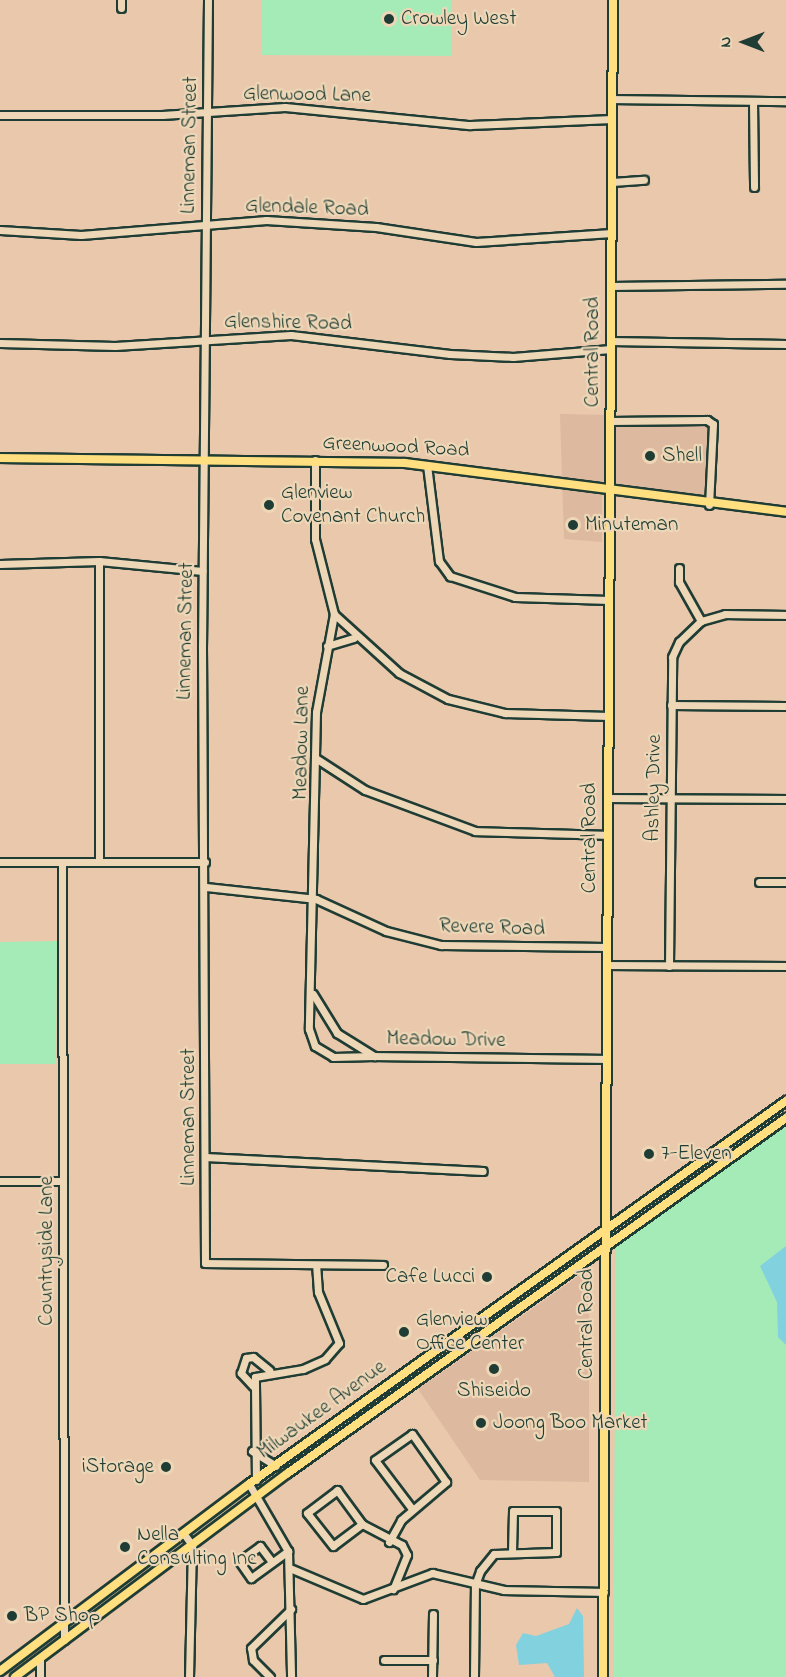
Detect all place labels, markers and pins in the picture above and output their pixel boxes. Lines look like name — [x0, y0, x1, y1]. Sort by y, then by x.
place label: Crowley West — [401, 6, 517, 32]
marker: Crowley West — [382, 12, 396, 26]
place label: Shell — [662, 443, 702, 469]
marker: Shell — [643, 449, 657, 463]
place label: Glenview Covenant Church — [281, 480, 425, 530]
marker: Glenview Covenant Church — [262, 498, 276, 512]
place label: Minuteman — [585, 512, 678, 538]
marker: Minuteman — [566, 518, 580, 532]
place label: 7-Eleven — [661, 1141, 732, 1167]
marker: 7-Eleven — [642, 1147, 656, 1161]
place label: Cafe Lucci — [386, 1264, 475, 1290]
marker: Cafe Lucci — [480, 1270, 494, 1284]
place label: Glenview Office Center — [416, 1307, 524, 1357]
marker: Glenview Office Center — [397, 1325, 411, 1339]
marker: Shiseido — [487, 1362, 501, 1376]
place label: Shiseido — [457, 1378, 531, 1404]
place label: Joong Boo Market — [493, 1410, 648, 1436]
marker: Joong Boo Market — [474, 1416, 488, 1430]
place label: iStorage — [82, 1454, 154, 1480]
marker: iStorage — [159, 1460, 173, 1474]
place label: Nella Consulting Inc — [137, 1522, 256, 1572]
marker: Nella Consulting Inc — [118, 1540, 132, 1554]
place label: BP Shop — [24, 1603, 100, 1629]
marker: BP Shop — [5, 1609, 19, 1623]

